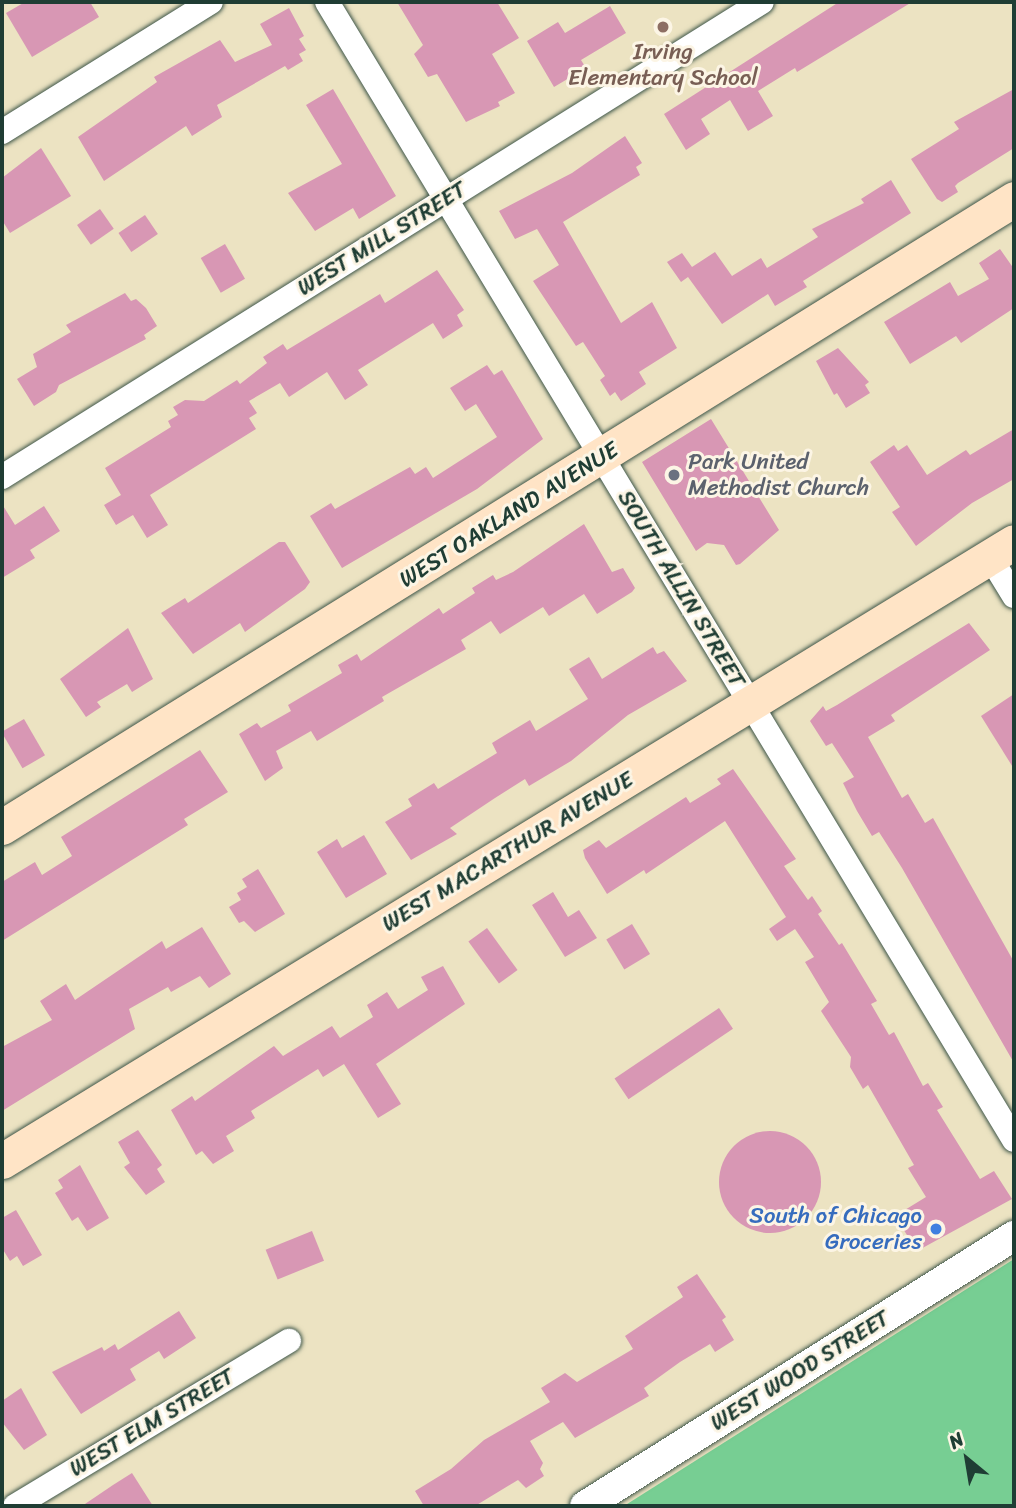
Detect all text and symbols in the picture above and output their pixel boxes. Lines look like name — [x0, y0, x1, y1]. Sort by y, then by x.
marker: Irving Elementary School — [655, 19, 671, 35]
place label: Irving Elementary School — [568, 38, 758, 92]
street label: WEST MILL STREET — [292, 175, 472, 303]
street label: WEST OAKLAND AVENUE — [395, 436, 623, 594]
place label: Park United Methodist Church — [688, 448, 869, 502]
marker: Park United Methodist Church — [666, 467, 682, 483]
street label: SOUTH ALLIN STREET — [612, 486, 750, 692]
street label: WEST MACARTHUR AVENUE — [378, 766, 638, 938]
place label: South of Chicago Groceries — [749, 1202, 922, 1256]
marker: South of Chicago Groceries — [928, 1221, 944, 1237]
street label: WEST WOOD STREET — [704, 1304, 896, 1438]
street label: WEST ELM STREET — [63, 1362, 241, 1484]
text: N — [942, 1423, 970, 1458]
north arrow — [932, 1424, 1002, 1494]

